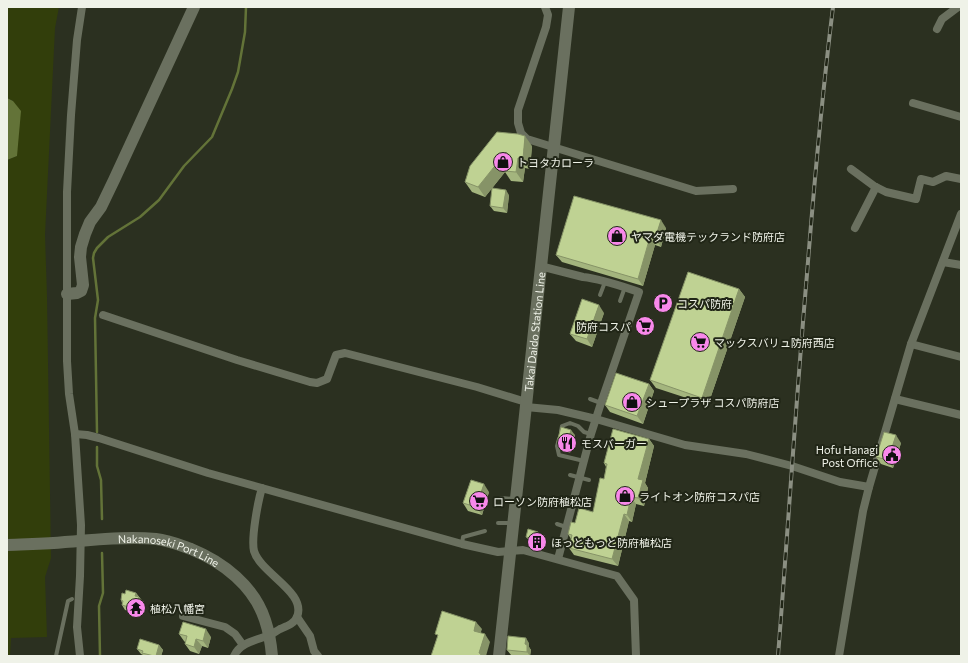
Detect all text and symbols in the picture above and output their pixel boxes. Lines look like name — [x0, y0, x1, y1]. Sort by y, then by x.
shop icon: トヨタカローラ — [492, 151, 514, 173]
place label: トヨタカローラ — [517, 156, 594, 169]
shop icon: ヤマダ電機テックランド防府店 — [606, 225, 628, 247]
place label: ヤマダ電機テックランド防府店 — [631, 230, 785, 243]
street label: Takai Daido Station Line — [521, 271, 547, 392]
parking icon: コスパ防府 — [652, 292, 674, 314]
place label: コスパ防府 — [677, 297, 732, 310]
supermarket icon: 防府コスパ — [634, 315, 656, 337]
place label: 防府コスパ — [576, 320, 631, 333]
supermarket icon: マックスバリュ防府西店 — [689, 331, 711, 353]
place label: マックスバリュ防府西店 — [714, 336, 835, 349]
shop icon: シュープラザ コスパ防府店 — [621, 391, 643, 413]
place label: シュープラザ コスパ防府店 — [646, 396, 779, 409]
restaurant icon: モスバーガー — [556, 432, 578, 454]
place label: モスバーガー — [581, 437, 647, 450]
place label: Hofu Hanagi Post Office — [816, 443, 878, 469]
public building icon: Hofu Hanagi Post Office — [881, 444, 903, 466]
shop icon: ライトオン防府コスパ店 — [614, 485, 636, 507]
supermarket icon: ローソン防府植松店 — [468, 490, 490, 512]
place label: ライトオン防府コスパ店 — [639, 490, 760, 503]
place label: ローソン防府植松店 — [493, 495, 592, 508]
street label: Nakanoseki Port Line — [118, 531, 222, 569]
building icon: ほっともっと防府植松店 — [526, 531, 548, 553]
place label: ほっともっと防府植松店 — [551, 536, 672, 549]
temple icon: 植松八幡宮 — [125, 597, 147, 619]
place label: 植松八幡宮 — [150, 602, 205, 615]

